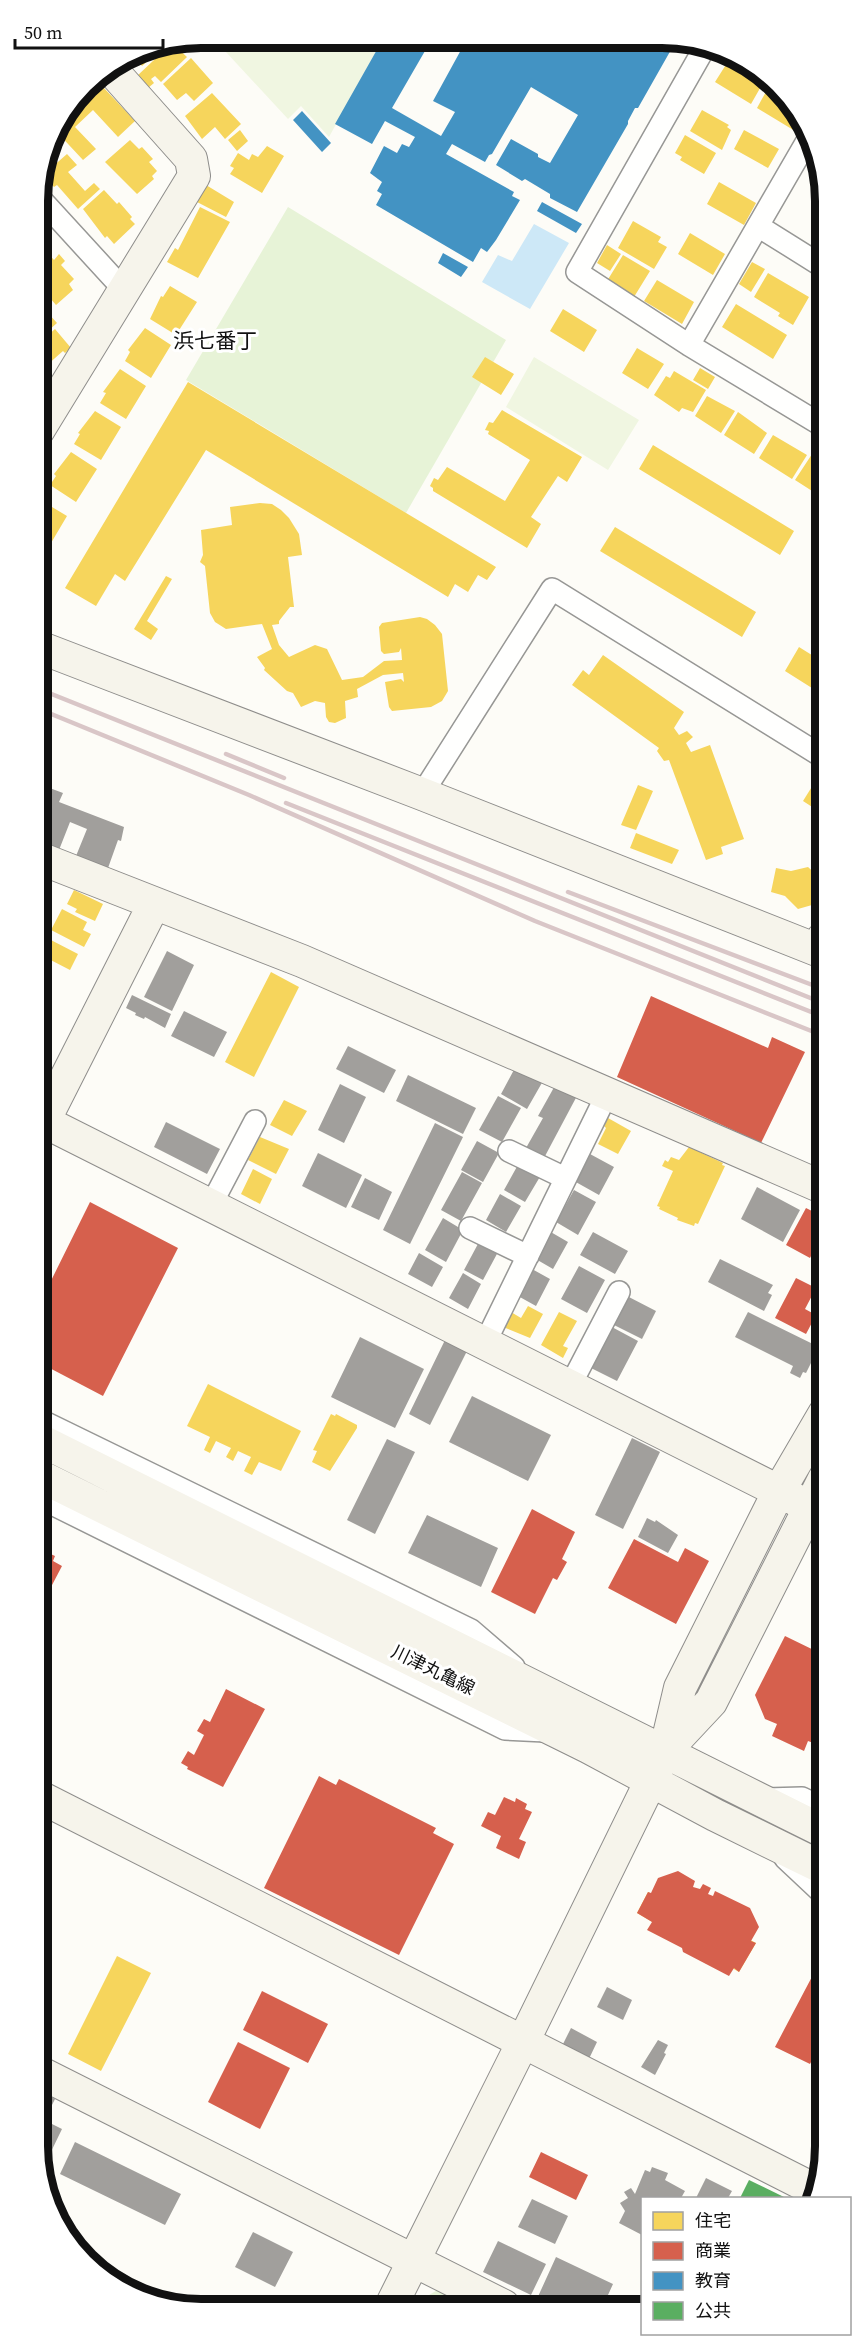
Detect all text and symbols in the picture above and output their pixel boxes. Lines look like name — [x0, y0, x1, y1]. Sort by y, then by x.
scale bar — [15, 12, 164, 50]
text: 50 m — [24, 20, 62, 45]
district label: 浜七番丁 — [173, 326, 257, 355]
street label: 川津丸亀線 — [387, 1639, 479, 1701]
legend — [641, 2197, 851, 2335]
text: 住宅 — [695, 2208, 731, 2233]
text: 商業 — [695, 2238, 731, 2263]
text: 教育 — [695, 2268, 731, 2293]
text: 公共 — [695, 2298, 731, 2323]

